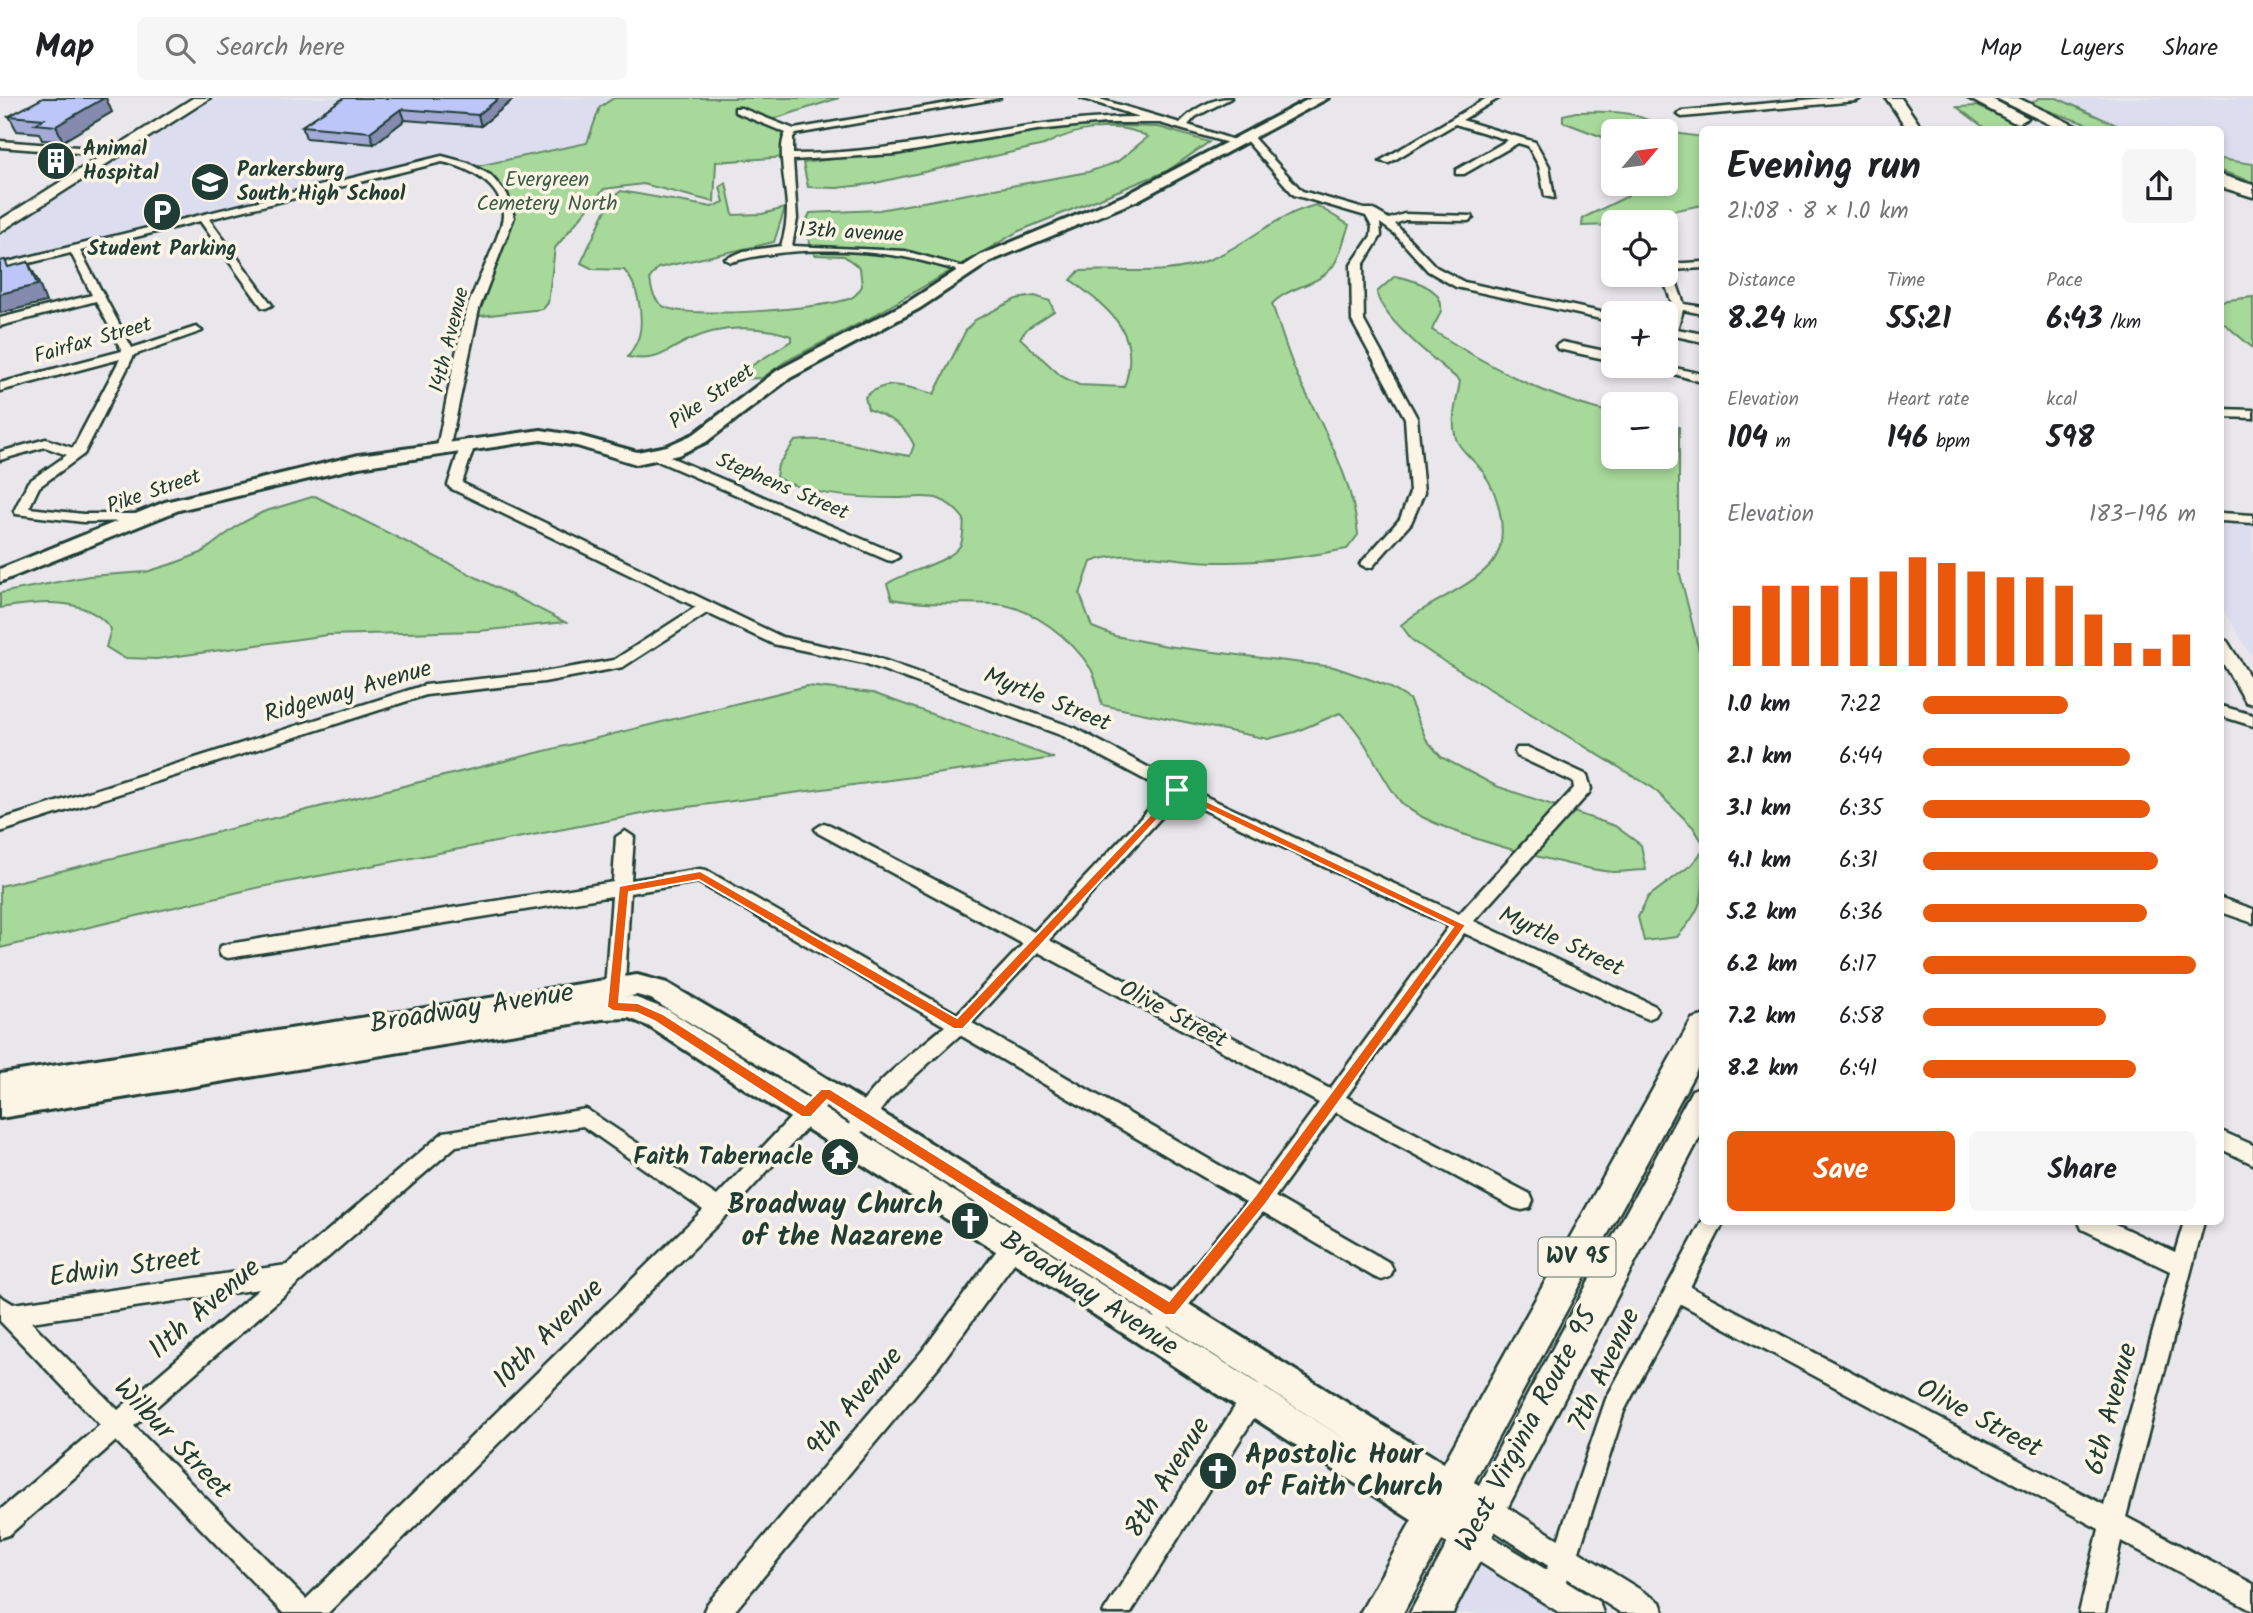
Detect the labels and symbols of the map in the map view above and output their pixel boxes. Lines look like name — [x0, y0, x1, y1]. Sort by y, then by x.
north arrow — [1601, 119, 1678, 196]
place label: Animal Hospital — [83, 133, 159, 190]
building icon: Animal Hospital — [35, 140, 77, 182]
place label: Parkersburg South High School — [237, 154, 406, 211]
school or university icon: Parkersburg South High School — [189, 161, 231, 203]
park label: Evergreen Cemetery North — [476, 164, 618, 221]
parking icon: Student Parking — [141, 191, 183, 233]
street label: 13th avenue — [798, 214, 905, 252]
place label: Student Parking — [87, 233, 237, 266]
street label: 14th Avenue — [421, 283, 479, 396]
street label: Fairfax Street — [30, 308, 157, 374]
street label: Pike Street — [663, 355, 762, 438]
street label: Stephens Street — [711, 444, 854, 530]
street label: Pike Street — [103, 460, 206, 523]
street label: Ridgeway Avenue — [260, 649, 437, 735]
street label: Myrtle Street — [977, 657, 1117, 744]
pin — [1147, 760, 1207, 820]
street label: Myrtle Street — [1492, 896, 1631, 988]
street label: Olive Street — [1112, 970, 1235, 1060]
street label: Broadway Avenue — [367, 971, 577, 1047]
temple icon: Faith Tabernacle — [819, 1136, 861, 1178]
place label: Faith Tabernacle — [633, 1138, 813, 1177]
place label: Broadway Church of the Nazarene — [728, 1183, 943, 1260]
church icon: Broadway Church of the Nazarene — [949, 1200, 991, 1242]
street label: Broadway Avenue — [991, 1219, 1188, 1369]
street label: Edwin Street — [46, 1235, 205, 1301]
road number: WV 95 — [1538, 1238, 1616, 1276]
street label: 11th Avenue — [139, 1247, 272, 1371]
street label: 10th Avenue — [483, 1267, 616, 1400]
street label: West Virginia Route 95 — [1443, 1298, 1611, 1560]
street label: 7th Avenue — [1557, 1300, 1654, 1440]
street label: 9th Avenue — [795, 1336, 915, 1467]
street label: 6th Avenue — [2073, 1338, 2151, 1480]
street label: Olive Street — [1908, 1367, 2051, 1472]
street label: Wilbur Street — [102, 1368, 243, 1511]
street label: 8th Avenue — [1113, 1408, 1223, 1548]
place label: Apostolic Hour of Faith Church — [1245, 1433, 1443, 1510]
church icon: Apostolic Hour of Faith Church — [1197, 1450, 1239, 1492]

